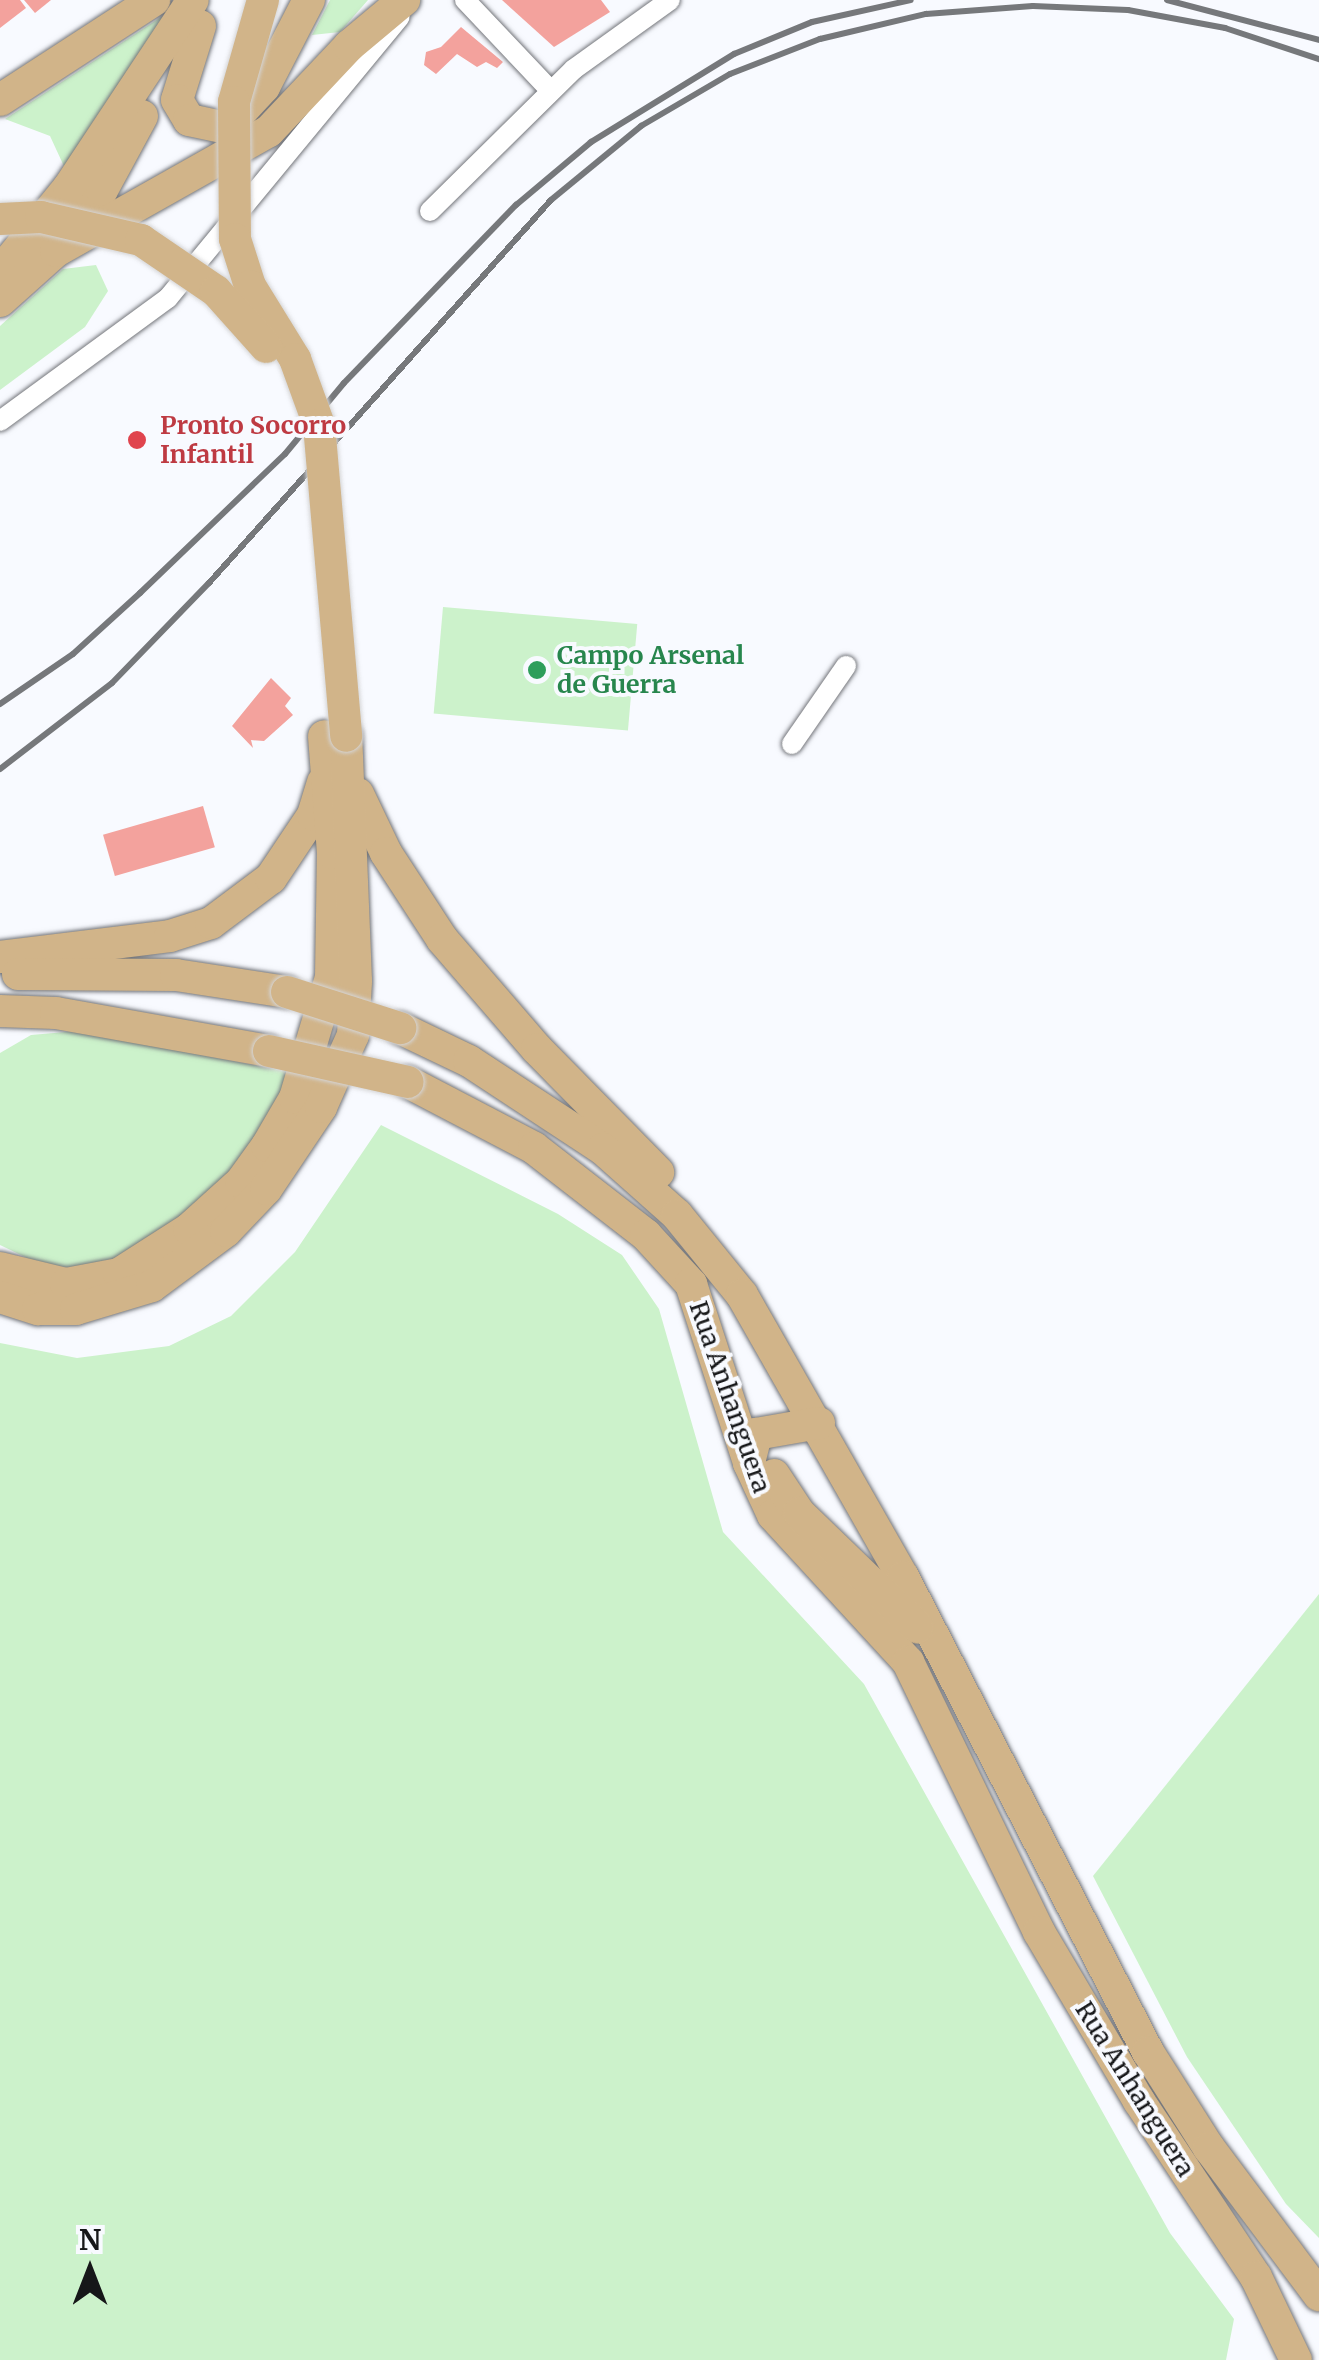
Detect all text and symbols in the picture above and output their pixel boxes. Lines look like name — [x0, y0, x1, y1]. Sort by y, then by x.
place label: Pronto Socorro Infantil — [160, 411, 346, 470]
marker: Pronto Socorro Infantil — [124, 427, 150, 453]
place label: Campo Arsenal de Guerra — [557, 641, 744, 700]
marker: Campo Arsenal de Guerra — [526, 659, 548, 681]
street label: Rua Anhanguera — [683, 1297, 777, 1497]
street label: Rua Anhanguera — [1069, 1996, 1201, 2182]
north arrow — [40, 2220, 140, 2320]
text: N — [79, 2222, 101, 2258]

